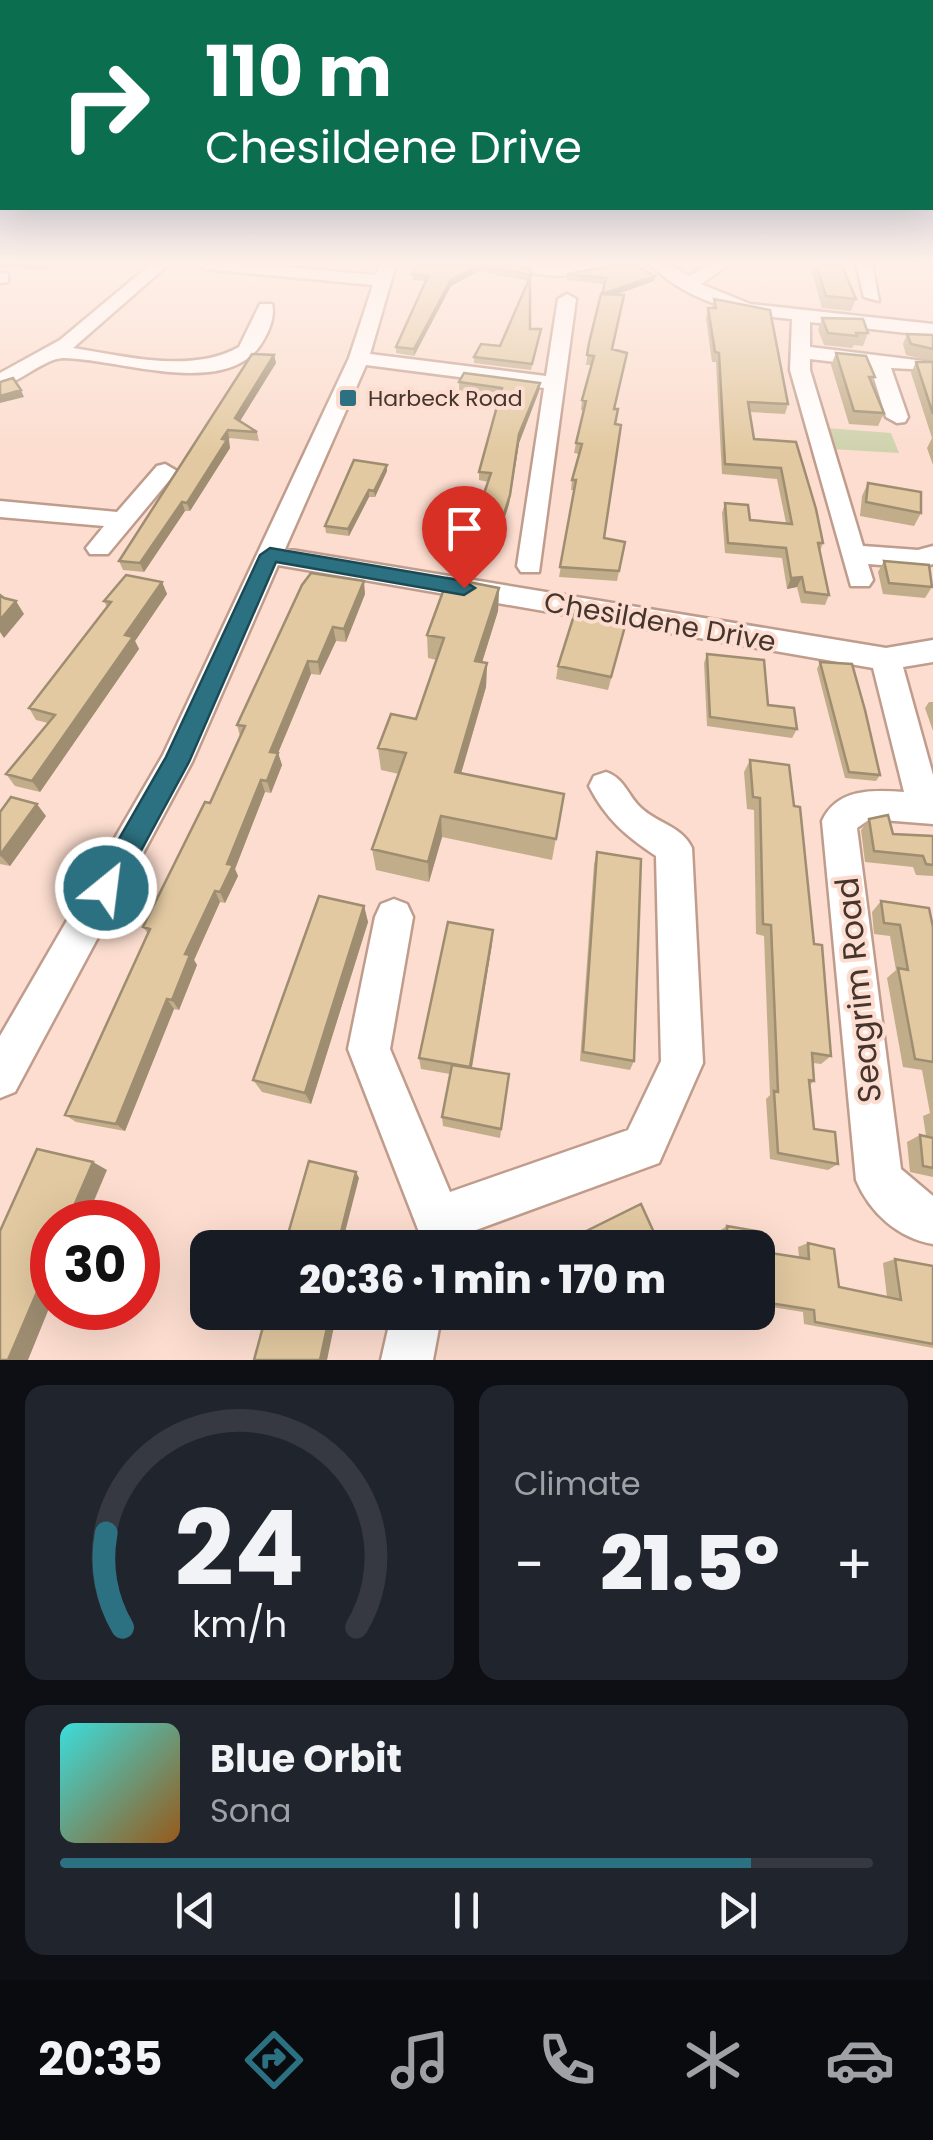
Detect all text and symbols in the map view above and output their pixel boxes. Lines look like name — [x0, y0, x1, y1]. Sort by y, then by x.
text: 110 m — [205, 22, 392, 121]
icon: right — [40, 40, 170, 170]
text: Chesildene Drive — [205, 116, 582, 179]
place label: Harbeck Road — [368, 383, 523, 414]
marker: Harbeck Road — [337, 387, 359, 409]
pin — [422, 486, 507, 589]
icon: arrive — [437, 501, 492, 556]
street label: Chesildene Drive — [541, 582, 779, 662]
position arrow — [54, 836, 158, 940]
street label: Seagrim Road — [824, 875, 892, 1105]
speed limit sign: 30 — [30, 1200, 160, 1330]
text: 20:36 · 1 min · 170 m — [299, 1253, 666, 1306]
text: Climate — [514, 1461, 641, 1506]
text: 24 — [175, 1476, 304, 1621]
text: 21.5° — [600, 1511, 780, 1616]
text: − — [514, 1526, 544, 1603]
text: + — [835, 1526, 873, 1603]
text: km/h — [192, 1599, 287, 1650]
text: Blue Orbit — [210, 1732, 402, 1785]
text: Sona — [210, 1788, 291, 1833]
icon: previous — [168, 1883, 223, 1938]
icon: pause — [439, 1883, 494, 1938]
icon: next — [710, 1883, 765, 1938]
icon: directions — [239, 2025, 309, 2095]
icon: music — [385, 2025, 455, 2095]
icon: phone — [532, 2025, 602, 2095]
icon: climate — [678, 2025, 748, 2095]
icon: car — [825, 2025, 895, 2095]
text: 20:35 — [38, 2028, 163, 2091]

